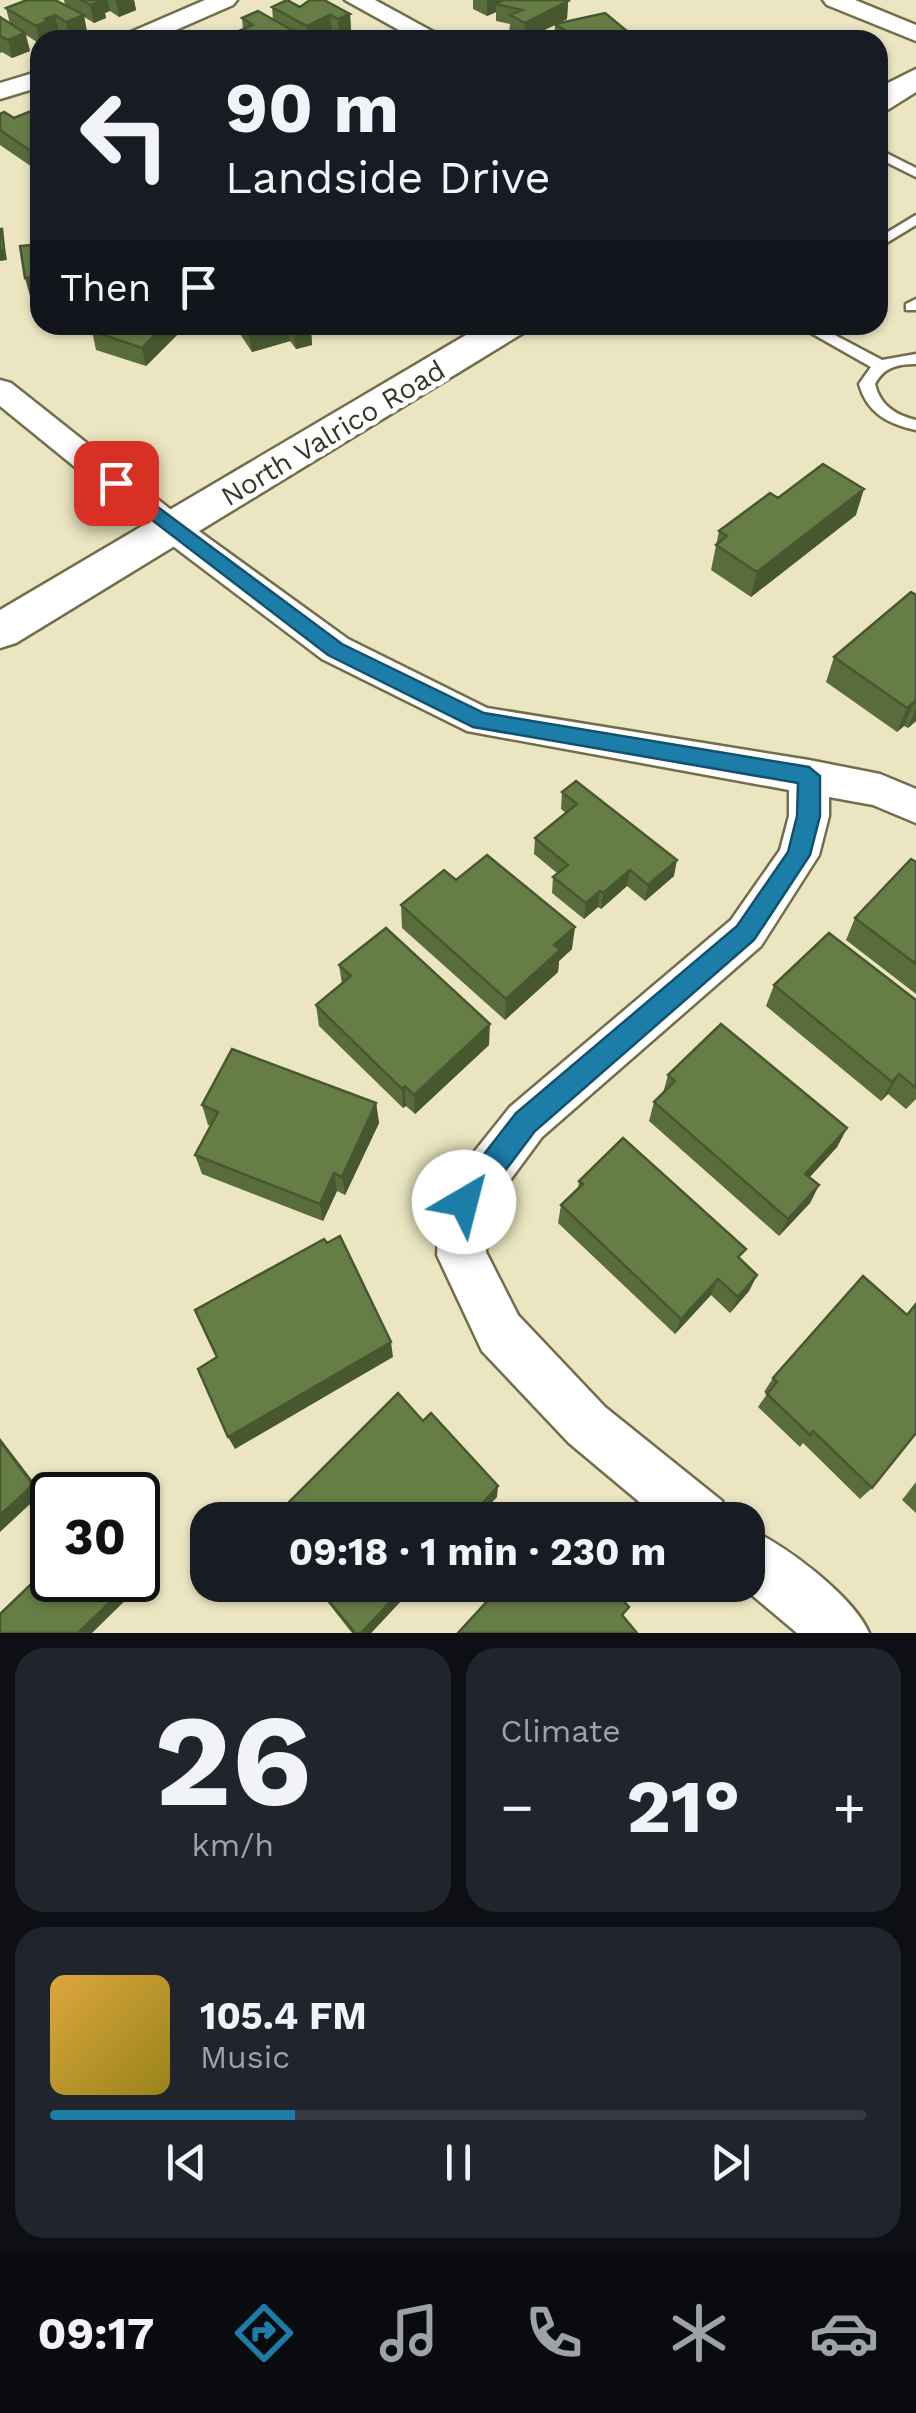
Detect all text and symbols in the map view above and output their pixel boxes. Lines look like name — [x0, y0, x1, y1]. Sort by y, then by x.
text: 90 m — [225, 67, 399, 149]
icon: left — [60, 70, 190, 200]
text: Landside Drive — [225, 151, 551, 204]
icon: arrive — [171, 260, 226, 315]
text: Then — [60, 266, 151, 310]
street label: North Valrico Road — [215, 353, 451, 513]
pin — [74, 441, 159, 526]
icon: arrive — [89, 456, 144, 511]
position arrow — [412, 1150, 516, 1254]
speed limit sign: 30 — [30, 1472, 160, 1602]
text: 09:18 · 1 min · 230 m — [289, 1530, 666, 1574]
text: 26 — [154, 1684, 312, 1837]
text: Climate — [501, 1712, 621, 1750]
text: 21° — [626, 1762, 740, 1850]
text: − — [501, 1775, 534, 1839]
text: + — [833, 1775, 866, 1839]
text: km/h — [192, 1826, 274, 1864]
text: 105.4 FM — [200, 1994, 367, 2038]
text: Music — [200, 2038, 290, 2076]
icon: previous — [159, 2135, 214, 2190]
icon: pause — [431, 2135, 486, 2190]
icon: next — [703, 2135, 758, 2190]
icon: directions — [229, 2298, 299, 2368]
icon: music — [374, 2298, 444, 2368]
icon: phone — [519, 2298, 589, 2368]
icon: climate — [664, 2298, 734, 2368]
icon: car — [809, 2298, 879, 2368]
text: 09:17 — [37, 2307, 154, 2360]

